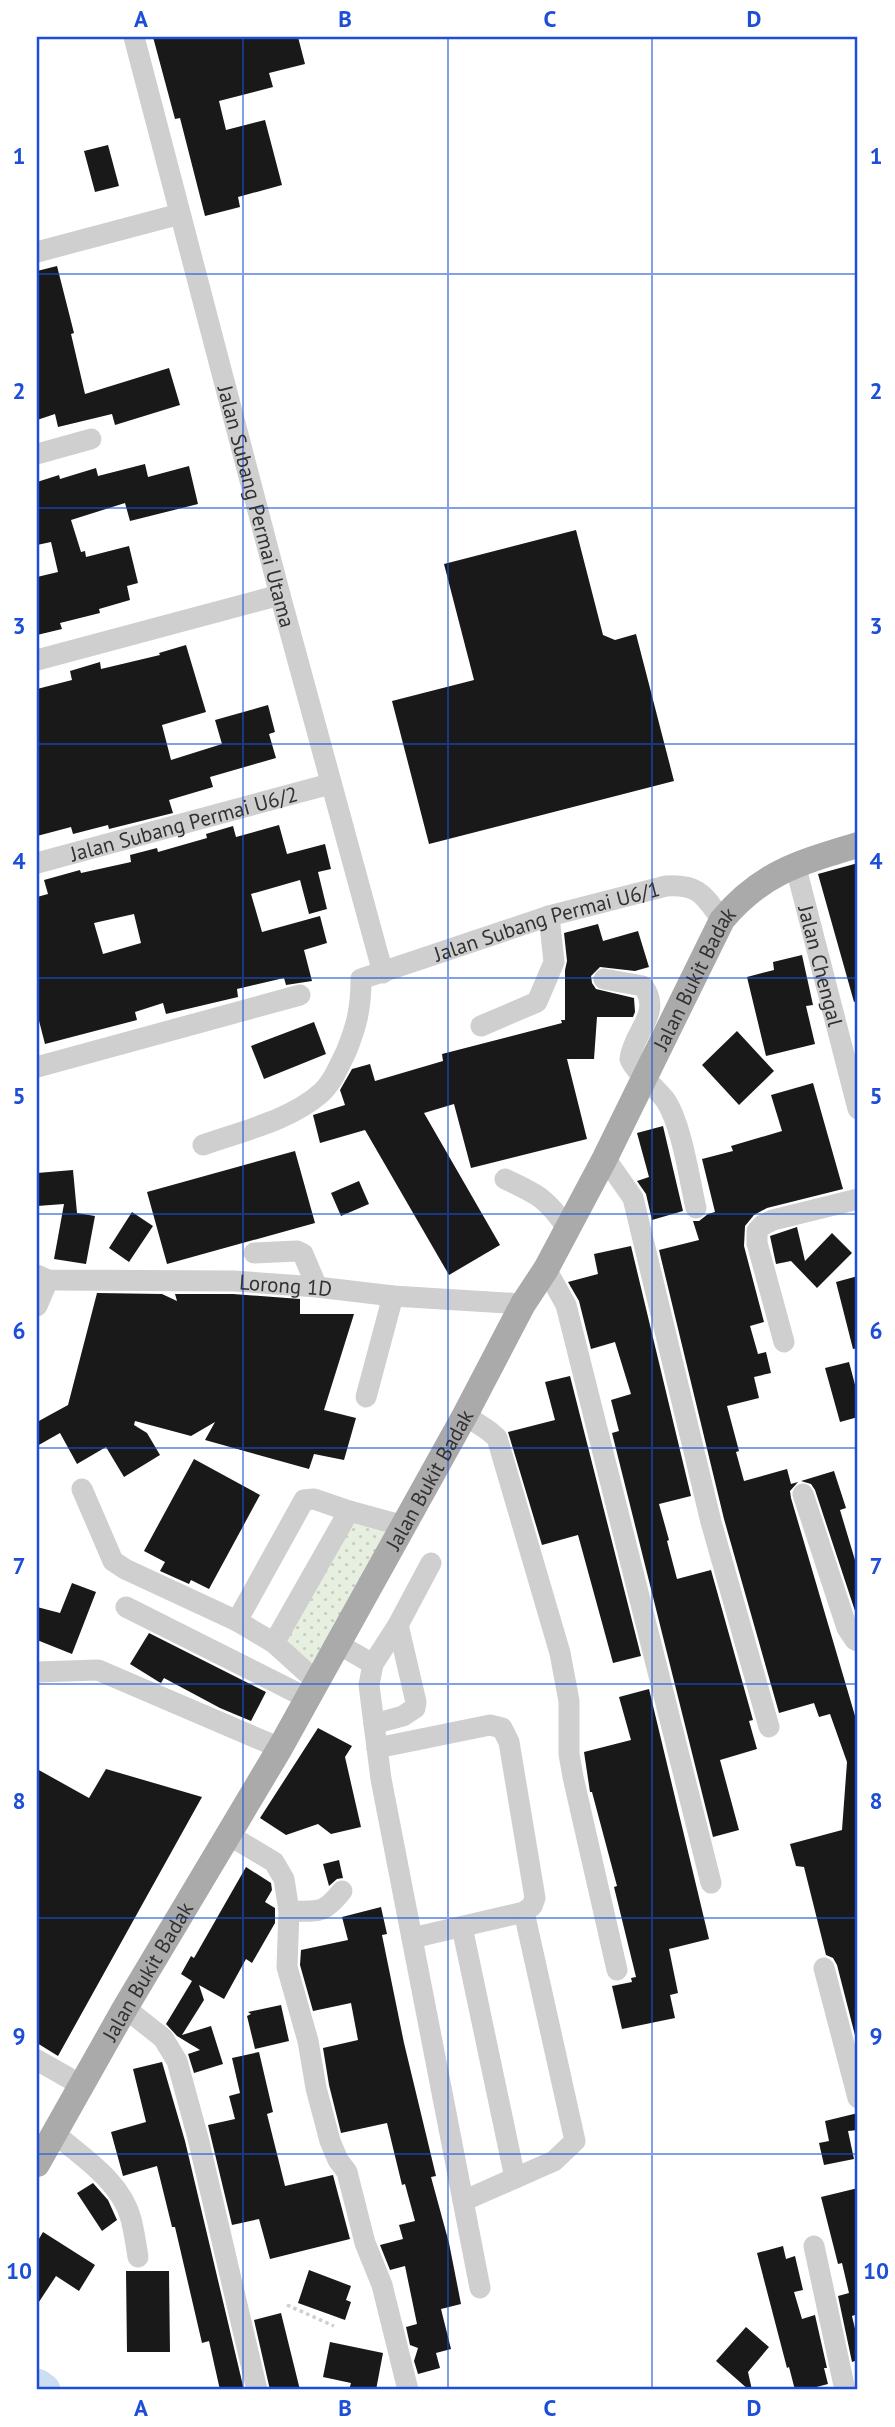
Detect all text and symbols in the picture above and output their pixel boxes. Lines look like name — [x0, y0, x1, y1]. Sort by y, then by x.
text: A — [134, 4, 148, 33]
text: B — [338, 4, 352, 33]
text: C — [544, 4, 557, 33]
text: D — [747, 4, 761, 33]
text: 1 — [12, 141, 26, 170]
text: 1 — [869, 141, 883, 170]
text: 2 — [12, 376, 26, 405]
text: 2 — [869, 376, 883, 405]
street label: Jalan Subang Permai Utama — [212, 381, 302, 630]
text: 3 — [12, 611, 26, 640]
text: 3 — [869, 611, 883, 640]
street label: Jalan Subang Permai U6/2 — [66, 780, 300, 867]
text: 4 — [12, 846, 26, 875]
text: 4 — [869, 846, 883, 875]
street label: Jalan Subang Permai U6/1 — [429, 875, 663, 967]
street label: Jalan Bukit Badak — [646, 901, 741, 1055]
street label: Jalan Chengal — [792, 901, 850, 1029]
text: 5 — [12, 1081, 26, 1110]
text: 5 — [869, 1081, 883, 1110]
street label: Lorong 1D — [238, 1268, 334, 1302]
text: 6 — [12, 1316, 26, 1345]
text: 6 — [869, 1316, 883, 1345]
street label: Jalan Bukit Badak — [379, 1404, 479, 1555]
text: 7 — [12, 1551, 26, 1580]
text: 7 — [869, 1551, 883, 1580]
text: 8 — [12, 1786, 26, 1815]
text: 8 — [869, 1786, 883, 1815]
street label: Jalan Bukit Badak — [95, 1897, 199, 2046]
text: 9 — [12, 2021, 26, 2050]
text: 9 — [869, 2021, 883, 2050]
text: 10 — [6, 2256, 32, 2285]
text: 10 — [863, 2256, 889, 2285]
text: A — [134, 2393, 148, 2422]
text: B — [338, 2393, 352, 2422]
text: C — [544, 2393, 557, 2422]
text: D — [747, 2393, 761, 2422]

